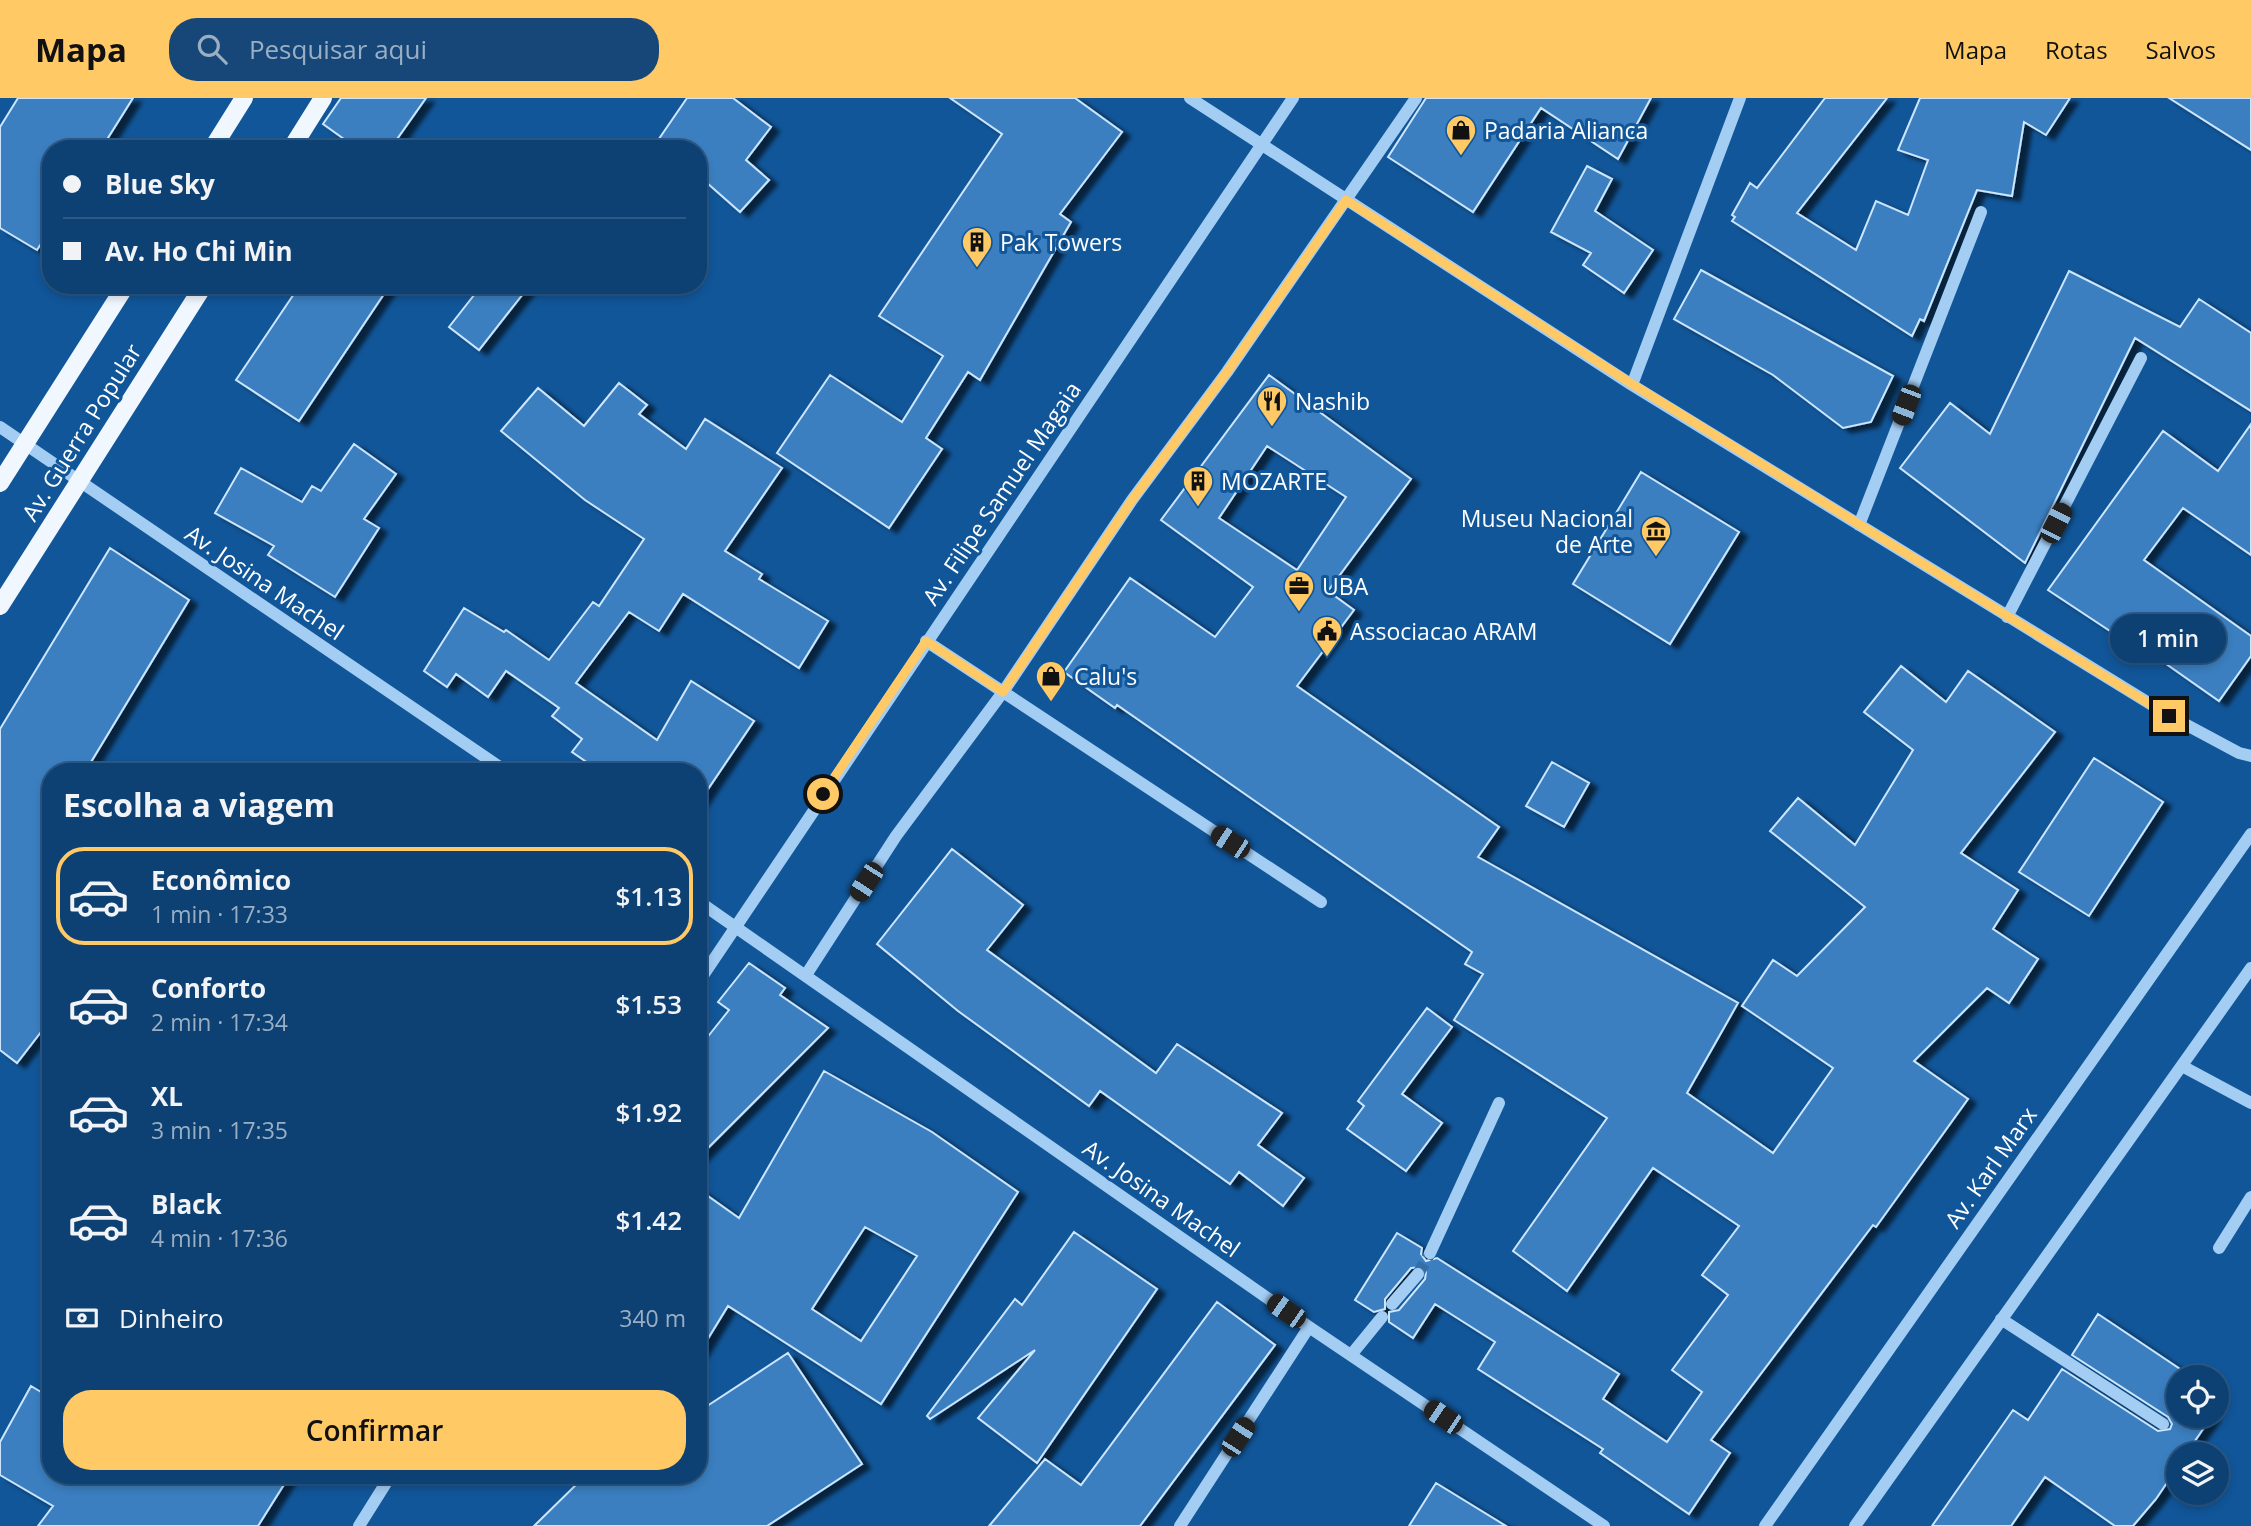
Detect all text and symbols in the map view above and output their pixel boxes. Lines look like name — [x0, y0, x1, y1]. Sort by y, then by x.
search box — [169, 18, 659, 81]
text: Mapa — [35, 27, 127, 72]
icon: search — [193, 30, 231, 68]
text: Pesquisar aqui — [249, 31, 427, 67]
text: Mapa — [1944, 33, 2007, 66]
text: Rotas — [2045, 33, 2108, 66]
text: Salvos — [2146, 33, 2216, 66]
shop icon: Padaria Alianca — [1444, 113, 1478, 157]
place label: Padaria Alianca — [1484, 114, 1648, 146]
text: Blue Sky — [105, 166, 215, 202]
building icon: Pak Towers — [960, 225, 994, 269]
place label: Pak Towers — [1000, 226, 1122, 258]
text: Av. Ho Chi Min — [105, 233, 293, 269]
street label: Av. Guerra Popular — [14, 337, 149, 527]
street label: Av. Filipe Samuel Magaia — [914, 375, 1088, 611]
car — [1889, 382, 1924, 428]
restaurant icon: Nashib — [1255, 384, 1289, 428]
place label: Nashib — [1295, 385, 1370, 417]
building icon: MOZARTE — [1181, 464, 1215, 508]
place label: MOZARTE — [1221, 465, 1327, 497]
car — [2038, 500, 2075, 546]
place label: Museu Nacional de Arte — [1461, 502, 1633, 560]
museum icon: Museu Nacional de Arte — [1639, 514, 1673, 558]
street label: Av. Josina Machel — [179, 517, 351, 647]
office icon: UBA — [1282, 569, 1316, 613]
place label: UBA — [1322, 570, 1369, 602]
public building icon: Associacao ARAM — [1310, 614, 1344, 658]
callout: 1 min — [2111, 614, 2227, 664]
place label: Associacao ARAM — [1350, 615, 1537, 647]
text: 1 min — [2137, 622, 2199, 654]
shop icon: Calu's — [1034, 659, 1068, 703]
place label: Calu's — [1074, 660, 1137, 692]
route end — [2153, 700, 2185, 732]
route start — [807, 778, 839, 810]
text: Escolha a viagem — [63, 783, 335, 826]
car — [1207, 822, 1254, 862]
car — [846, 859, 887, 905]
text: Econômico — [151, 862, 291, 898]
icon: car — [67, 865, 130, 928]
text: $1.13 — [615, 878, 682, 914]
text: 1 min · 17:33 — [151, 898, 288, 930]
text: Conforto — [151, 970, 266, 1006]
icon: car — [67, 973, 130, 1036]
text: $1.53 — [615, 986, 682, 1022]
text: 2 min · 17:34 — [151, 1006, 288, 1038]
text: XL — [151, 1078, 183, 1114]
icon: car — [67, 1081, 130, 1144]
text: $1.92 — [615, 1094, 682, 1130]
street label: Av. Karl Marx — [1936, 1100, 2044, 1234]
text: 3 min · 17:35 — [151, 1114, 288, 1146]
street label: Av. Josina Machel — [1077, 1132, 1247, 1264]
text: Black — [151, 1186, 222, 1222]
icon: car — [67, 1189, 130, 1252]
text: $1.42 — [615, 1202, 682, 1238]
text: 4 min · 17:36 — [151, 1222, 288, 1254]
car — [1263, 1290, 1310, 1332]
icon: cash — [63, 1299, 101, 1337]
text: Dinheiro — [119, 1300, 224, 1336]
text: 340 m — [619, 1302, 686, 1334]
map controls — [2166, 1365, 2229, 1505]
button: locate — [2166, 1365, 2229, 1428]
button: Confirmar — [63, 1390, 686, 1470]
car — [1420, 1397, 1467, 1437]
car — [1218, 1414, 1259, 1460]
button: layers — [2166, 1442, 2229, 1505]

